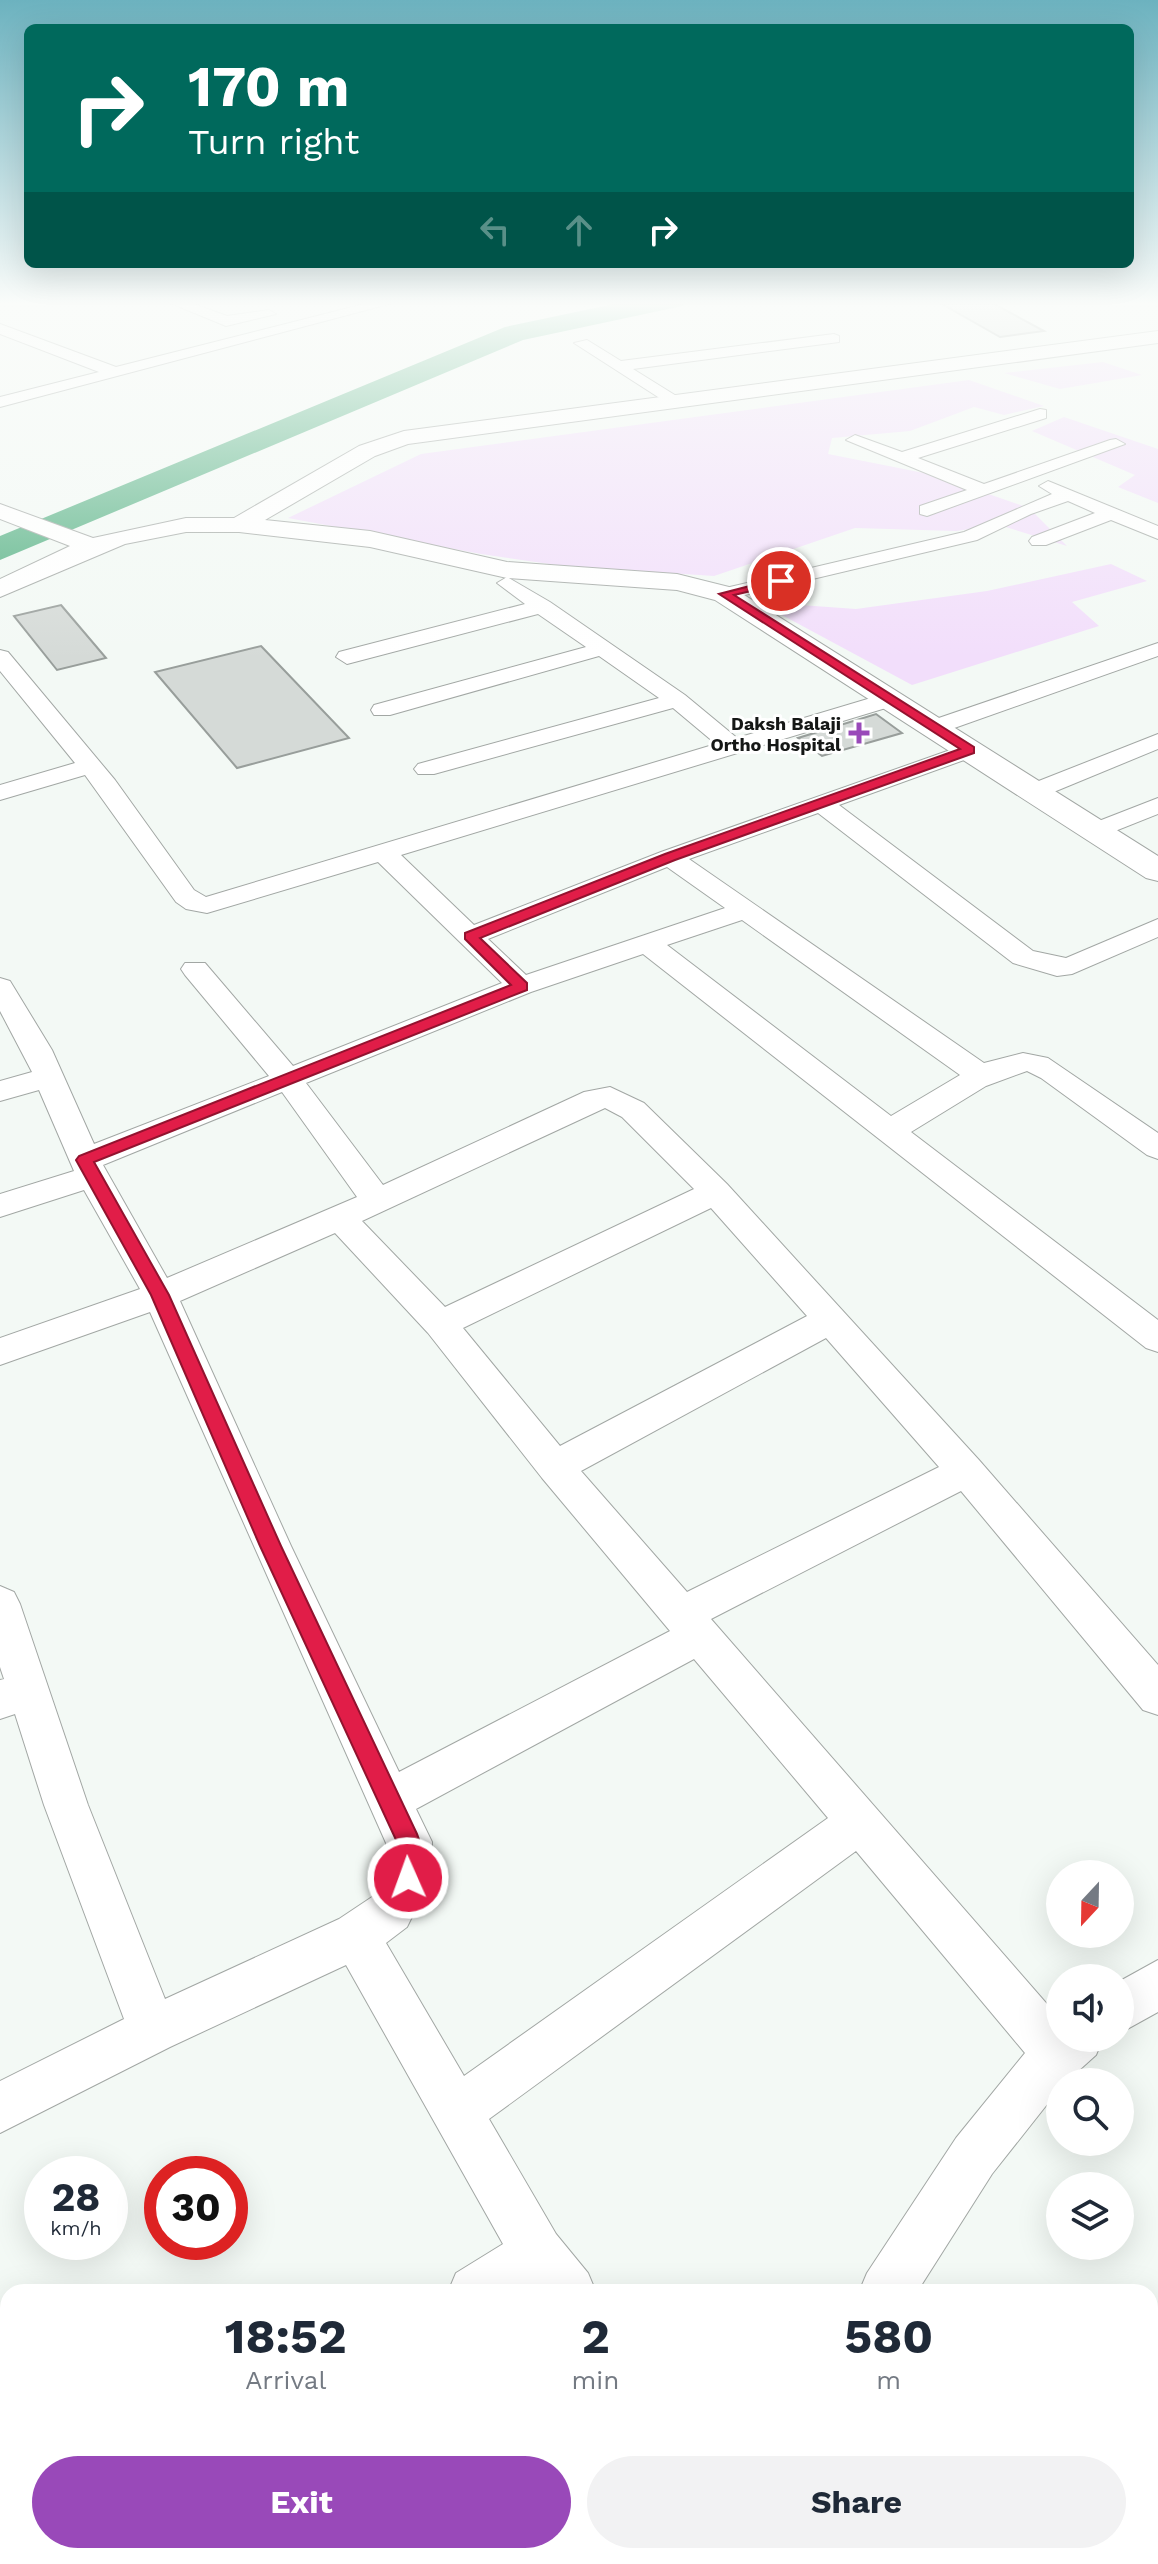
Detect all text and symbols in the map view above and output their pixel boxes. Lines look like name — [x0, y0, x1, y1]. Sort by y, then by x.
text: 170 m — [188, 54, 350, 120]
icon: right — [56, 56, 160, 160]
text: Turn right — [188, 121, 359, 163]
icon: left — [473, 208, 517, 252]
icon: ahead — [557, 208, 601, 252]
icon: right — [641, 208, 685, 252]
pin — [747, 547, 815, 615]
icon: arrive — [759, 559, 803, 603]
place label: Daksh Balaji Ortho Hospital — [711, 713, 841, 755]
marker: Daksh Balaji Ortho Hospital — [848, 722, 870, 744]
position arrow — [366, 1836, 450, 1920]
north arrow — [1046, 1860, 1134, 1948]
map controls — [1046, 1860, 1134, 2260]
button: sound — [1046, 1964, 1134, 2052]
button: search — [1046, 2068, 1134, 2156]
speed limit sign: 30 — [144, 2156, 248, 2260]
button: layers — [1046, 2172, 1134, 2260]
text: 28 — [52, 2174, 100, 2221]
text: km/h — [50, 2216, 102, 2240]
text: 18:52 — [225, 2308, 347, 2365]
text: 2 — [581, 2308, 610, 2365]
text: 580 — [844, 2308, 933, 2365]
text: Arrival — [245, 2365, 326, 2395]
text: min — [572, 2365, 619, 2395]
text: m — [876, 2365, 901, 2395]
button: Exit — [32, 2456, 571, 2548]
button: Share — [587, 2456, 1126, 2548]

